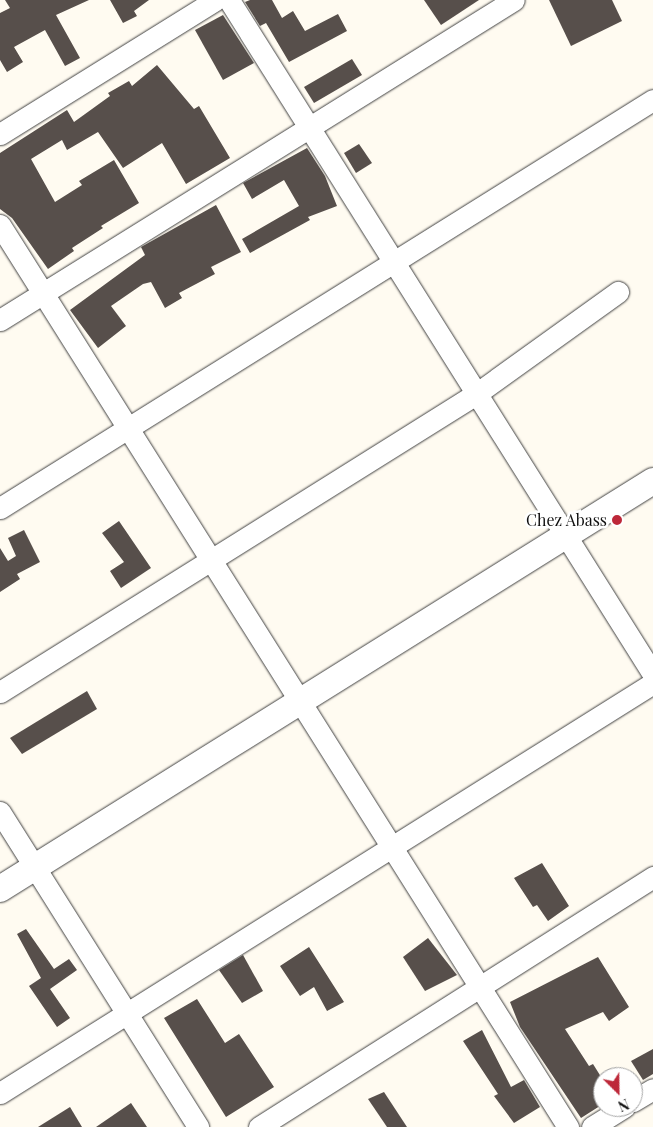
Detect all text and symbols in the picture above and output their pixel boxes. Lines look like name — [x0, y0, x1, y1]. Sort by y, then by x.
place label: Chez Abass — [526, 510, 607, 530]
marker: Chez Abass — [611, 514, 623, 526]
north arrow — [593, 1067, 643, 1117]
text: N — [615, 1095, 632, 1116]

